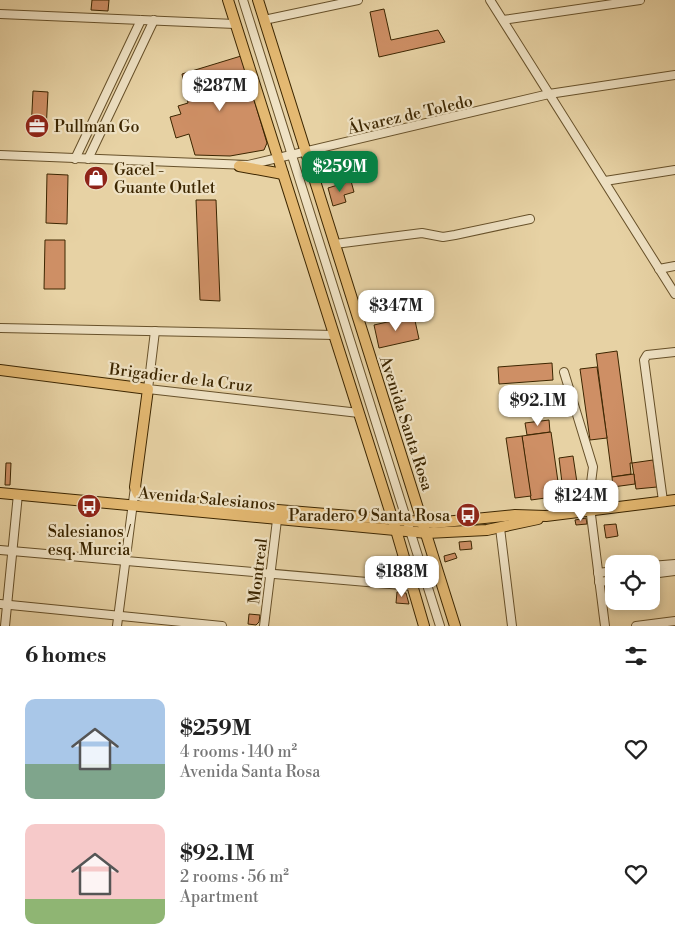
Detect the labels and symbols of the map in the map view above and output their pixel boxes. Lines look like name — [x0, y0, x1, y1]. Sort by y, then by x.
pin: $287M — [185, 70, 255, 112]
street label: Álvarez de Toledo — [344, 89, 475, 139]
office icon: Pullman Go — [24, 113, 50, 139]
place label: Pullman Go — [54, 117, 139, 137]
pin: $259M — [305, 150, 375, 193]
place label: Gacel - Guante Outlet — [114, 160, 216, 198]
shop icon: Gacel - Guante Outlet — [83, 165, 109, 191]
pin: $347M — [361, 290, 431, 332]
street label: Avenida Santa Rosa — [375, 352, 438, 494]
street label: Brigadier de la Cruz — [107, 359, 254, 397]
pin: $92.1M — [497, 384, 579, 427]
pin: $124M — [546, 480, 616, 522]
street label: Avenida Salesianos — [137, 483, 276, 515]
bus stop icon: Salesianos / esq. Murcia — [76, 493, 102, 519]
bus stop icon: Paradero 9 Santa Rosa — [455, 502, 481, 528]
place label: Paradero 9 Santa Rosa — [289, 506, 451, 526]
place label: Salesianos / esq. Murcia — [48, 522, 131, 560]
street label: Montreal — [244, 537, 272, 605]
pin: $188M — [367, 556, 437, 598]

